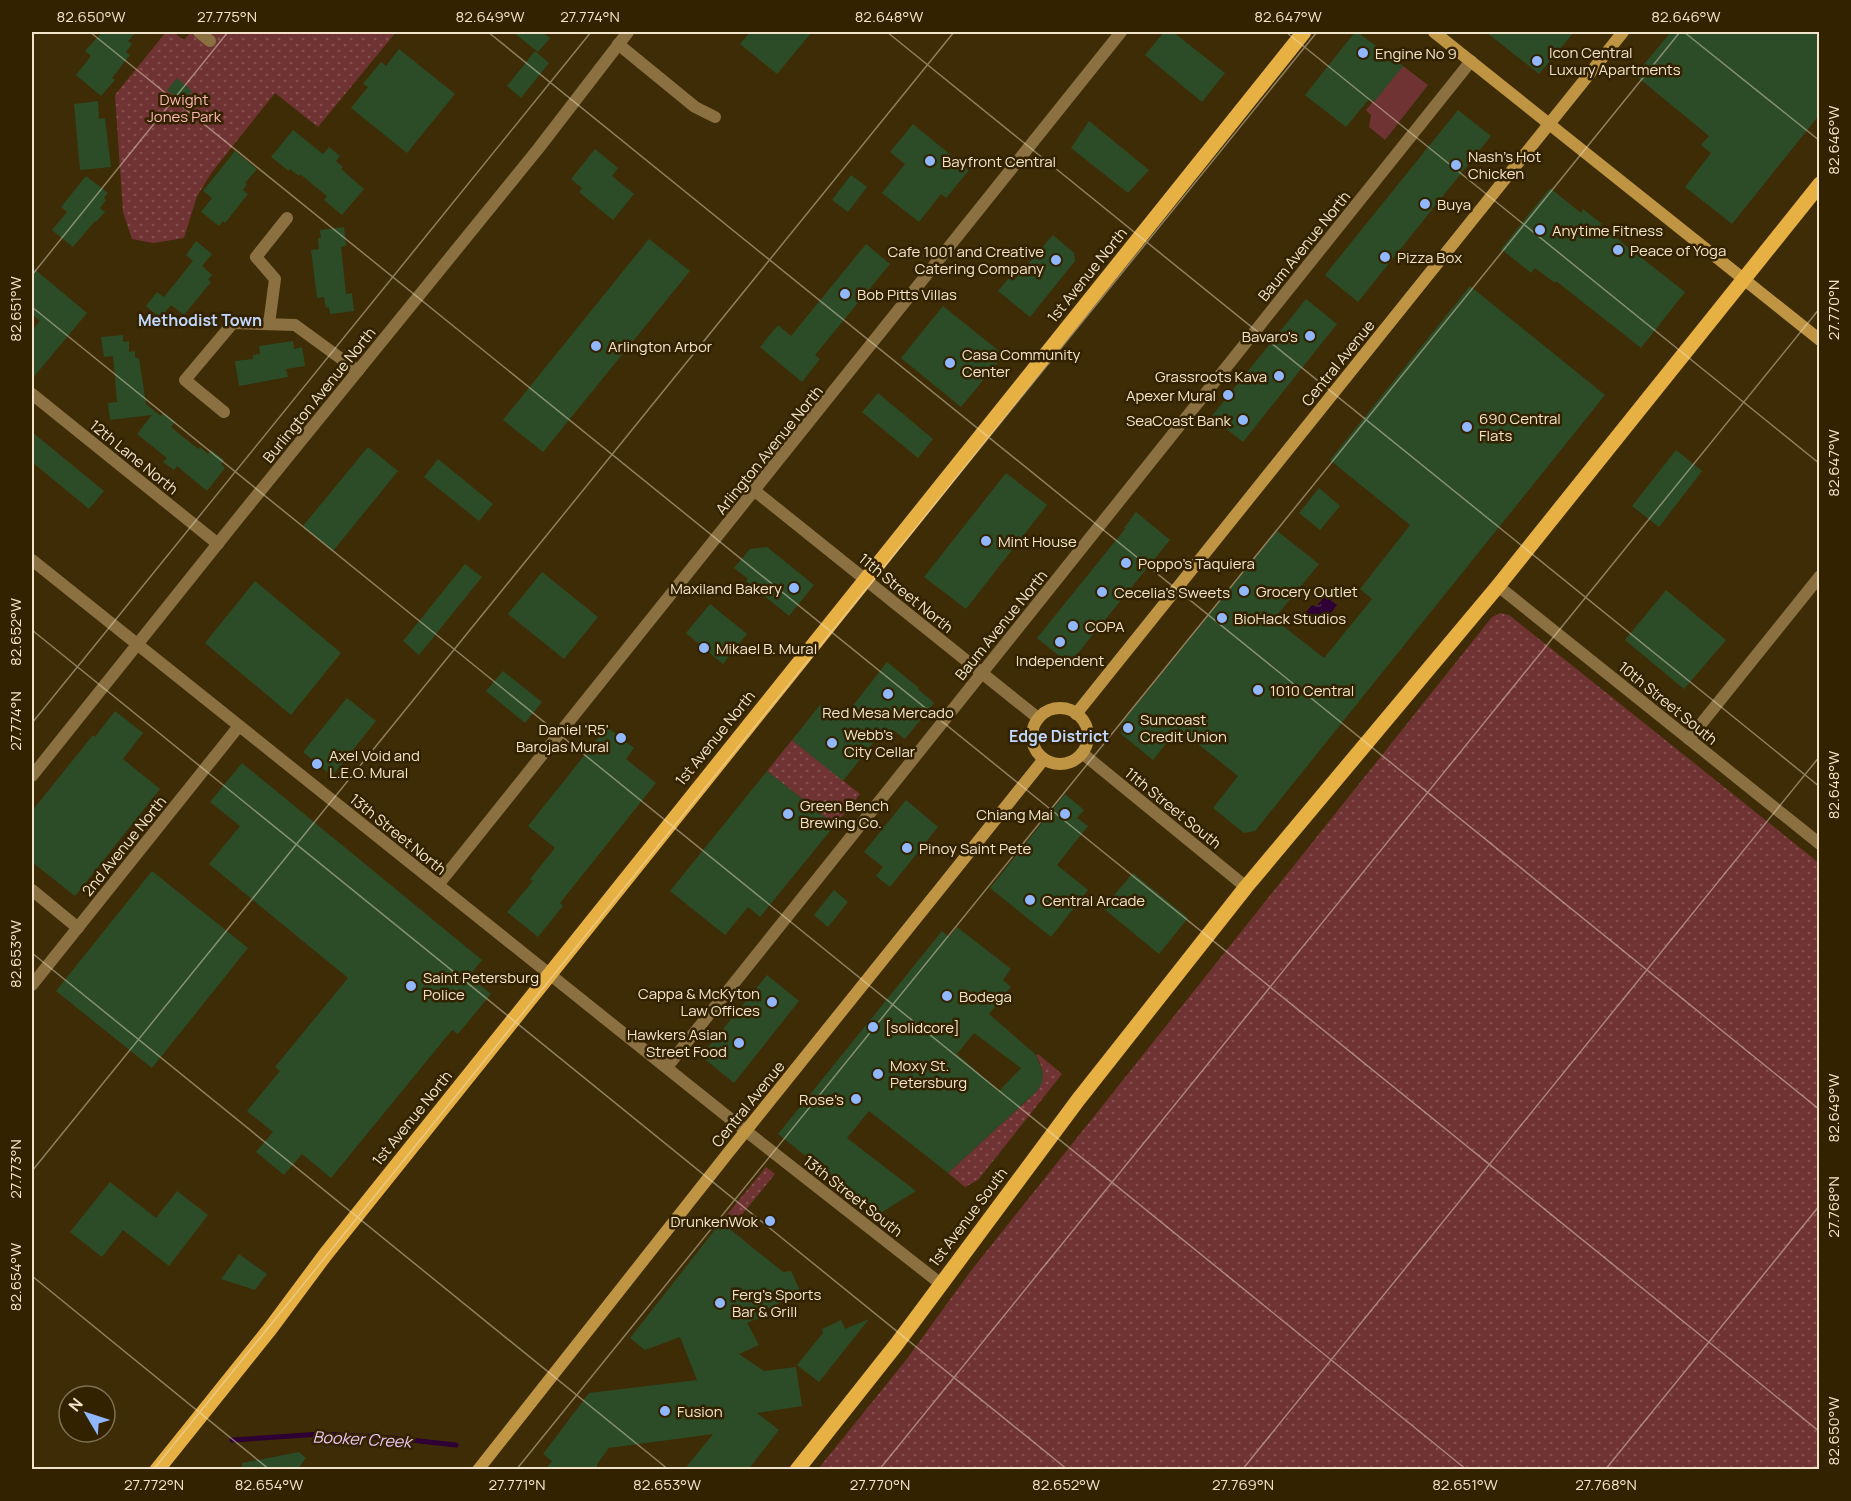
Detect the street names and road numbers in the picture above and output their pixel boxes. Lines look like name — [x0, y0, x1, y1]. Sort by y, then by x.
street label: Baum Avenue North — [1253, 186, 1355, 305]
street label: 1st Avenue North — [1042, 223, 1132, 327]
street label: Central Avenue — [1297, 315, 1379, 411]
street label: Burlington Avenue North — [258, 323, 380, 467]
street label: Arlington Avenue North — [710, 381, 828, 519]
street label: 12th Lane North — [85, 415, 183, 499]
street label: 11th Street North — [854, 548, 958, 638]
street label: Baum Avenue North — [950, 565, 1052, 684]
street label: 10th Street South — [1614, 656, 1722, 750]
street label: 1st Avenue North — [670, 686, 760, 790]
street label: 11th Street South — [1120, 763, 1226, 854]
street label: 13th Street North — [345, 789, 451, 880]
street label: 2nd Avenue North — [77, 791, 171, 900]
street label: Central Avenue — [707, 1056, 789, 1152]
street label: 1st Avenue North — [367, 1066, 457, 1170]
street label: 13th Street South — [799, 1150, 907, 1242]
street label: 1st Avenue South — [924, 1163, 1012, 1271]

